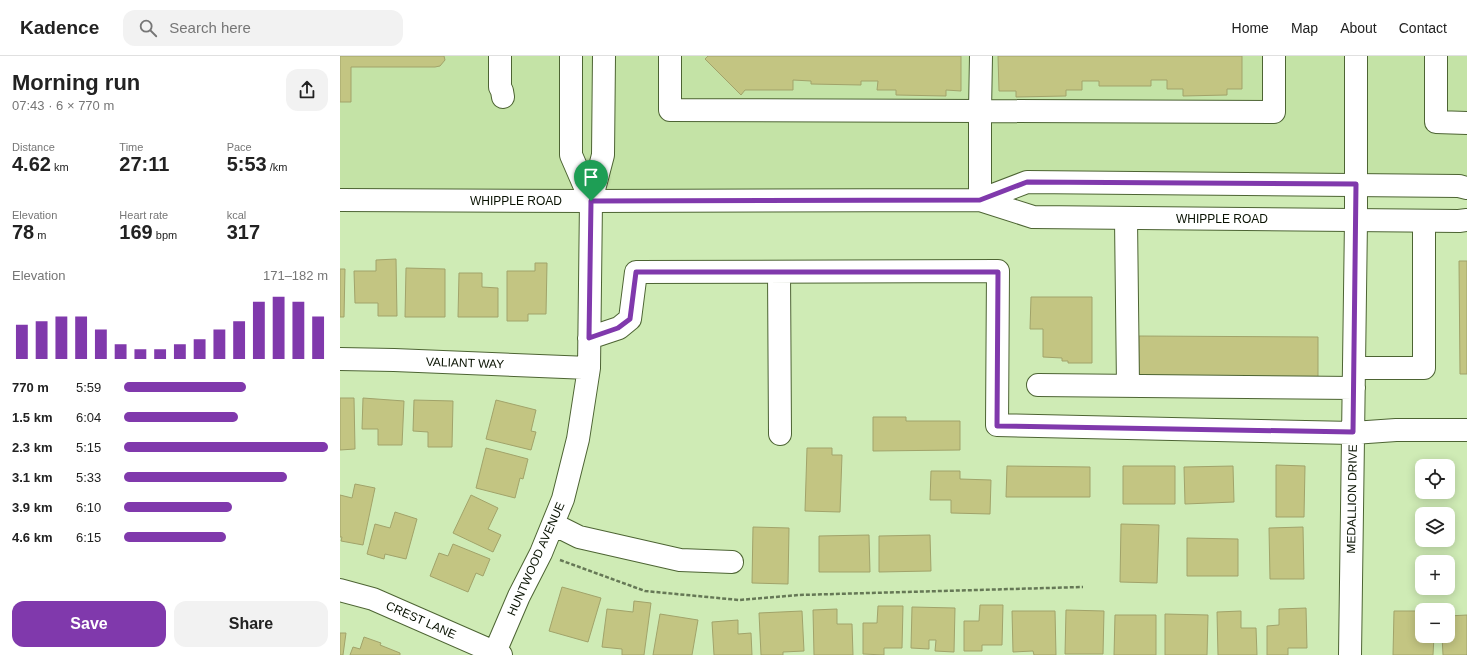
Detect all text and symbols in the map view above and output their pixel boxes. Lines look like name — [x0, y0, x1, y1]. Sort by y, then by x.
search box — [123, 10, 403, 46]
text: Kadence — [20, 17, 99, 38]
icon: search — [137, 17, 159, 39]
text: Search here — [169, 19, 251, 36]
text: Home — [1232, 20, 1269, 36]
text: Map — [1291, 20, 1318, 36]
text: About — [1340, 20, 1377, 36]
text: Contact — [1399, 20, 1447, 36]
button: share — [286, 69, 328, 111]
text: Morning run — [12, 70, 140, 95]
text: 07:43 · 6 × 770 m — [12, 98, 114, 113]
text: Distance — [12, 141, 55, 153]
text: Time — [119, 141, 143, 153]
text: Pace — [227, 141, 252, 153]
text: 4.62 — [12, 153, 51, 175]
text: 27:11 — [119, 153, 169, 175]
text: 5:53 — [227, 153, 267, 175]
pin — [574, 160, 608, 201]
text: km — [51, 161, 69, 173]
text: /km — [267, 161, 287, 173]
icon: arrive — [580, 166, 602, 188]
street label: WHIPPLE ROAD — [470, 194, 562, 208]
text: Elevation — [12, 209, 57, 221]
text: Heart rate — [119, 209, 168, 221]
text: kcal — [227, 209, 246, 221]
street label: WHIPPLE ROAD — [1176, 212, 1268, 226]
text: 78 — [12, 221, 34, 243]
text: 169 — [119, 221, 153, 243]
text: 317 — [227, 221, 260, 243]
text: m — [34, 229, 46, 241]
text: bpm — [153, 229, 177, 241]
text: Elevation — [12, 268, 65, 283]
text: 171–182 m — [263, 268, 328, 283]
street label: VALIANT WAY — [426, 355, 504, 371]
text: 770 m — [12, 380, 49, 395]
text: 5:59 — [76, 380, 101, 395]
text: 1.5 km — [12, 410, 52, 425]
text: 6:04 — [76, 410, 101, 425]
text: 2.3 km — [12, 440, 52, 455]
text: 5:15 — [76, 440, 101, 455]
street label: MEDALLION DRIVE — [1344, 444, 1360, 554]
map controls — [1415, 459, 1455, 643]
button: locate — [1415, 459, 1455, 499]
text: 3.1 km — [12, 470, 52, 485]
text: 5:33 — [76, 470, 101, 485]
text: 3.9 km — [12, 500, 52, 515]
text: 6:10 — [76, 500, 101, 515]
street label: HUNTWOOD AVENUE — [505, 500, 567, 618]
button: layers — [1415, 507, 1455, 547]
text: 4.6 km — [12, 530, 52, 545]
text: 6:15 — [76, 530, 101, 545]
button: + — [1415, 555, 1455, 595]
street label: CREST LANE — [384, 598, 458, 642]
button: Save — [12, 601, 166, 647]
button: Share — [174, 601, 328, 647]
button: − — [1415, 603, 1455, 643]

